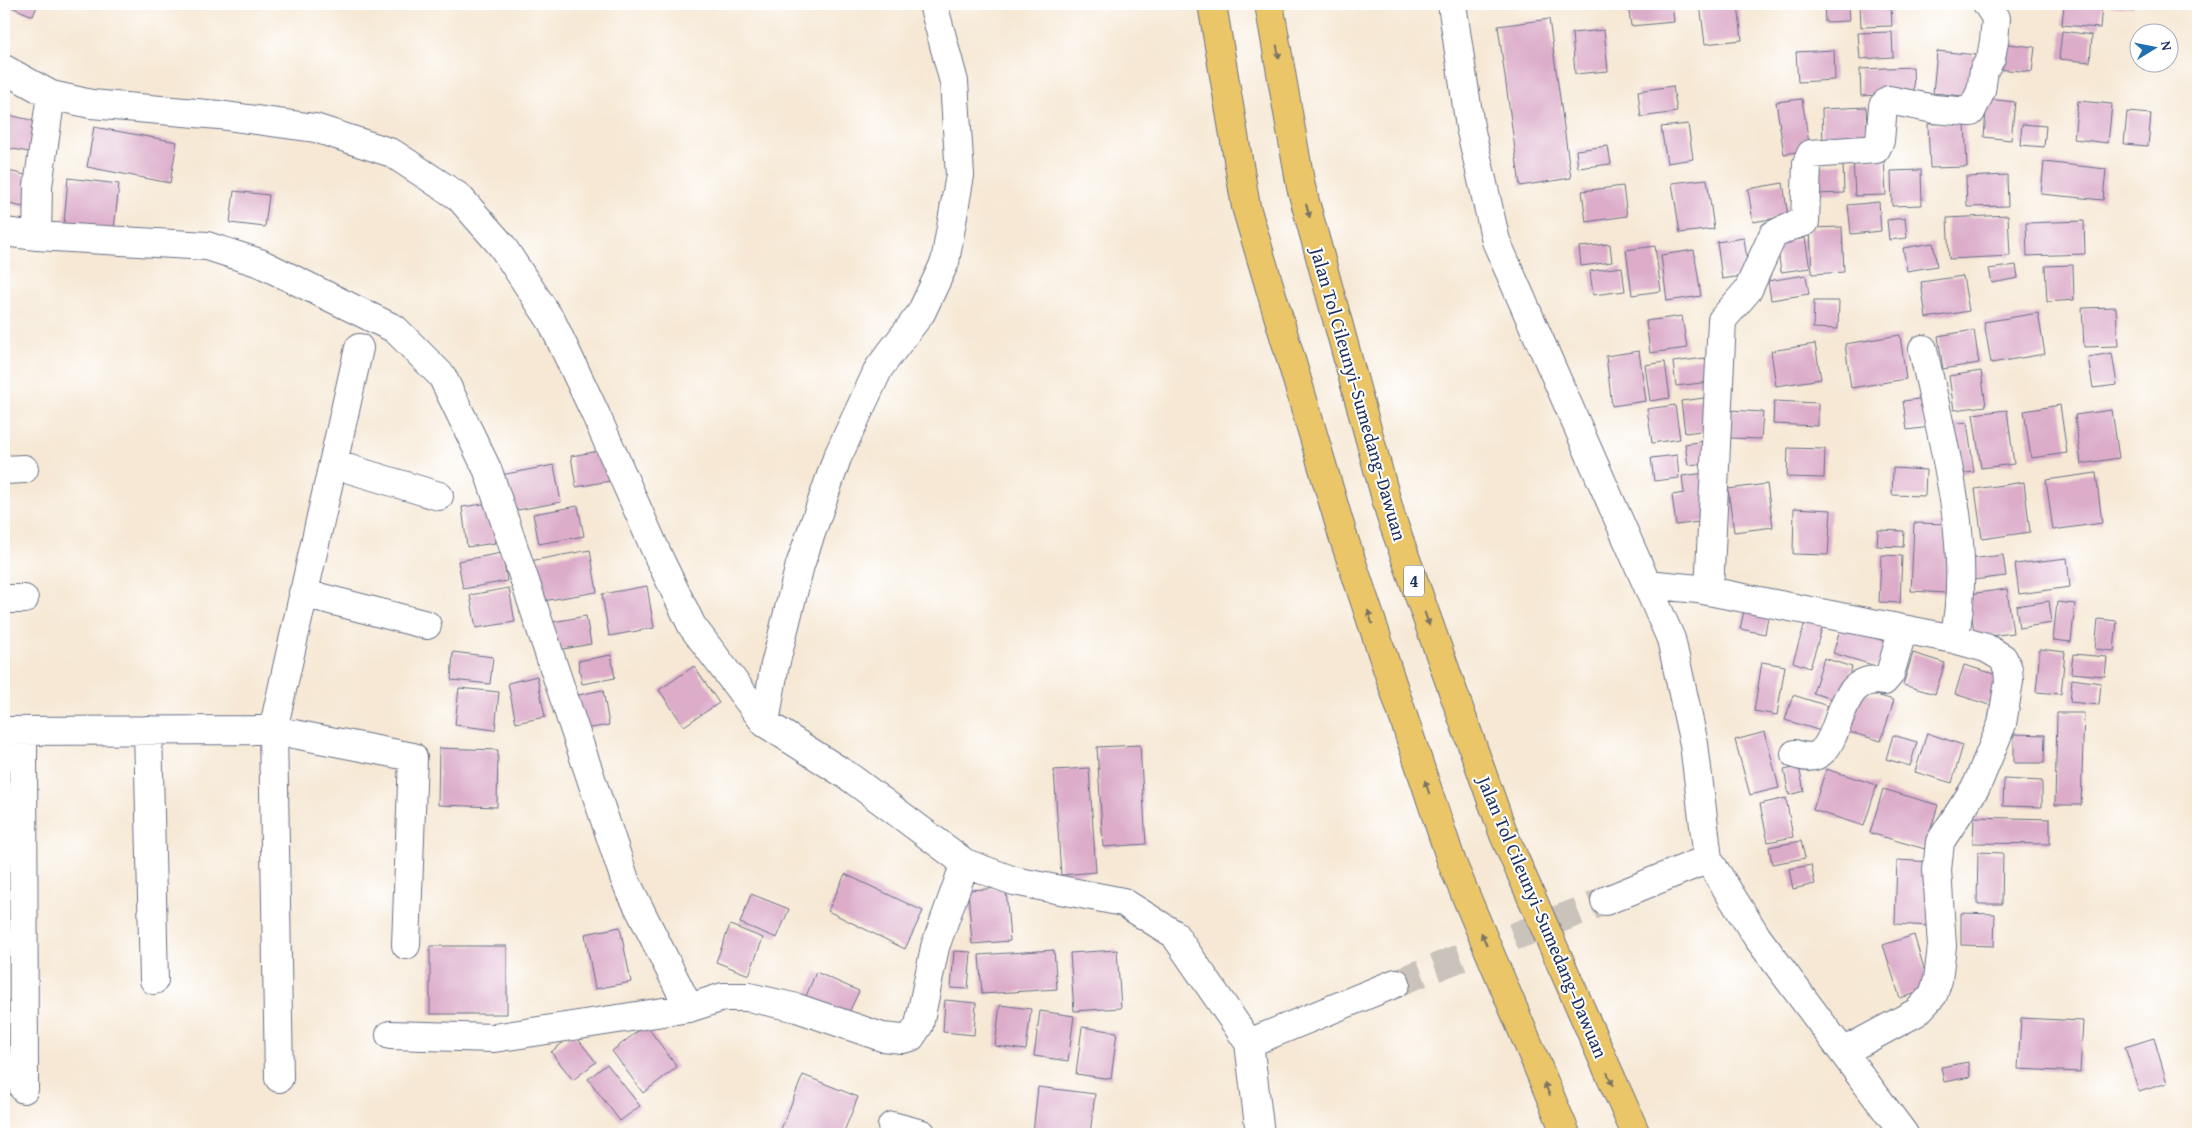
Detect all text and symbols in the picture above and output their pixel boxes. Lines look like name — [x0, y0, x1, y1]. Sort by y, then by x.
north arrow — [2130, 22, 2180, 72]
text: N — [2156, 39, 2178, 53]
one-way arrow — [1274, 44, 1282, 60]
one-way arrow — [1304, 204, 1312, 219]
street label: Jalan Tol Cileunyi–Sumedang–Dawuan — [1303, 242, 1414, 544]
road number: 4 — [1404, 566, 1424, 596]
one-way arrow — [1365, 609, 1373, 624]
one-way arrow — [1423, 612, 1431, 627]
street label: Jalan Tol Cileunyi–Sumedang–Dawuan — [1470, 770, 1615, 1063]
one-way arrow — [1423, 780, 1430, 795]
one-way arrow — [1480, 931, 1488, 946]
one-way arrow — [1607, 1072, 1615, 1086]
one-way arrow — [1542, 1082, 1550, 1096]

